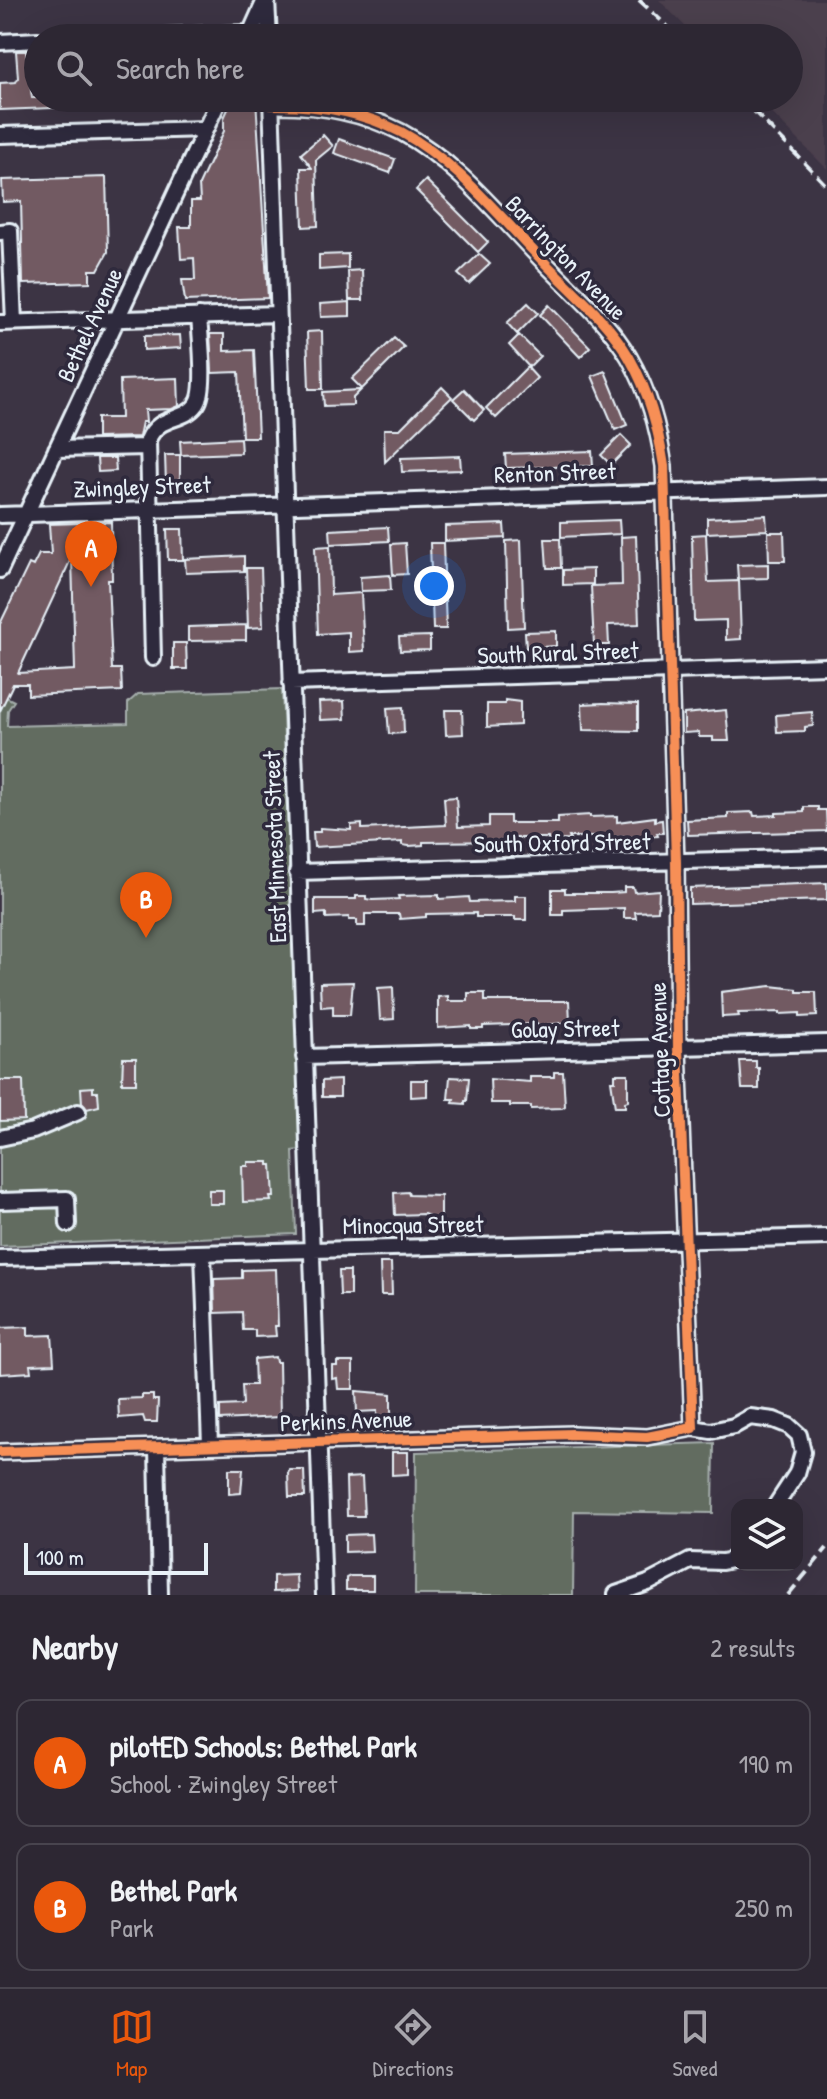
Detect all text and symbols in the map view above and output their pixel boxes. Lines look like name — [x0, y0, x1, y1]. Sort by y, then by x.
search box — [24, 24, 803, 112]
icon: search — [52, 46, 96, 90]
text: Search here — [116, 48, 244, 88]
street label: Barrington Avenue — [499, 188, 635, 327]
street label: Bethel Avenue — [49, 262, 130, 387]
street label: Renton Street — [494, 454, 617, 490]
street label: Zwingley Street — [73, 468, 212, 504]
pin: A — [65, 521, 117, 587]
your location — [414, 566, 454, 606]
street label: South Rural Street — [477, 633, 640, 671]
street label: East Minnesota Street — [255, 750, 293, 943]
street label: South Oxford Street — [473, 824, 651, 860]
pin: B — [120, 872, 172, 938]
street label: Cottage Avenue — [641, 981, 677, 1118]
street label: Golay Street — [510, 1011, 620, 1045]
street label: Minocqua Street — [342, 1207, 484, 1241]
street label: Perkins Avenue — [279, 1402, 413, 1438]
map controls — [731, 1499, 803, 1571]
button: layers — [731, 1499, 803, 1571]
scale bar — [24, 1539, 208, 1575]
text: 100 m — [36, 1542, 84, 1572]
text: Nearby — [32, 1624, 118, 1670]
text: 2 results — [710, 1630, 795, 1665]
text: pilotED Schools: Bethel Park — [110, 1726, 417, 1766]
text: A — [54, 1746, 66, 1781]
text: 190 m — [739, 1746, 793, 1781]
text: School · Zwingley Street — [110, 1766, 337, 1801]
text: Bethel Park — [110, 1870, 237, 1910]
text: B — [53, 1890, 67, 1925]
text: 250 m — [735, 1890, 793, 1925]
text: Park — [110, 1910, 154, 1945]
tab: Map — [110, 2005, 154, 2083]
tab: Directions — [373, 2005, 454, 2083]
tab: Saved — [673, 2005, 717, 2083]

